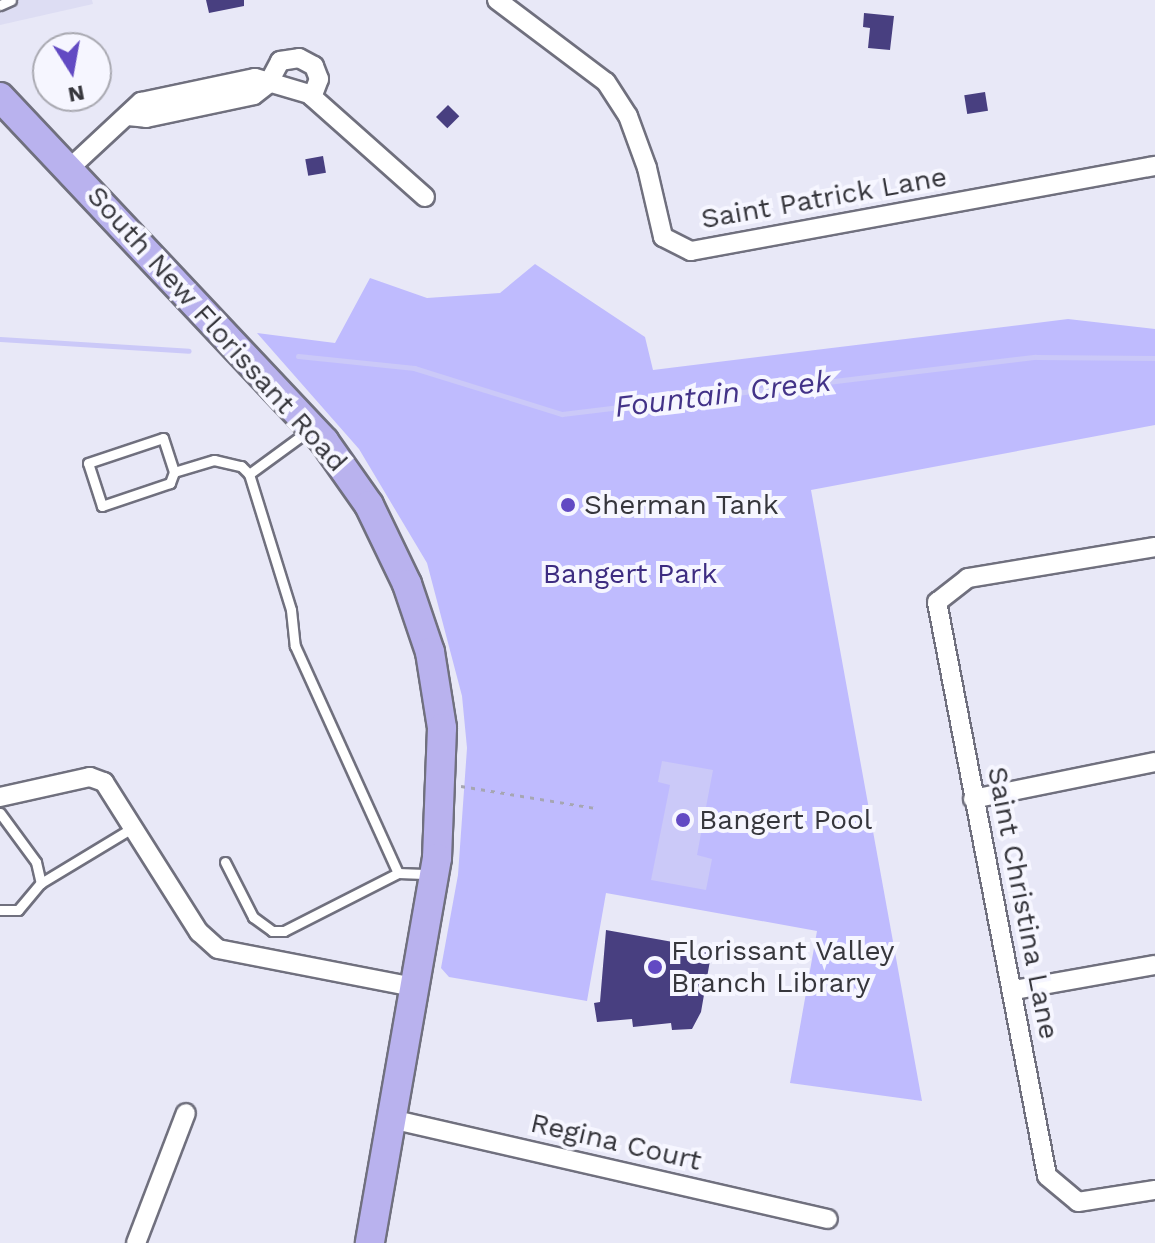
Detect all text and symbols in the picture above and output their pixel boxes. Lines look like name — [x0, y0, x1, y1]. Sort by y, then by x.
north arrow — [32, 32, 112, 112]
text: N — [66, 80, 87, 108]
street label: Saint Patrick Lane — [698, 160, 950, 236]
street label: South New Florissant Road — [80, 179, 354, 479]
water label: Fountain Creek — [613, 363, 833, 425]
place label: Sherman Tank — [584, 488, 779, 522]
marker: Sherman Tank — [559, 496, 577, 514]
park label: Bangert Park — [543, 557, 717, 591]
street label: Saint Christina Lane — [980, 764, 1066, 1042]
place label: Bangert Pool — [699, 803, 872, 837]
marker: Bangert Pool — [674, 811, 692, 829]
place label: Florissant Valley Branch Library — [671, 934, 895, 1000]
marker: Florissant Valley Branch Library — [646, 958, 664, 976]
street label: Regina Court — [527, 1106, 705, 1178]

